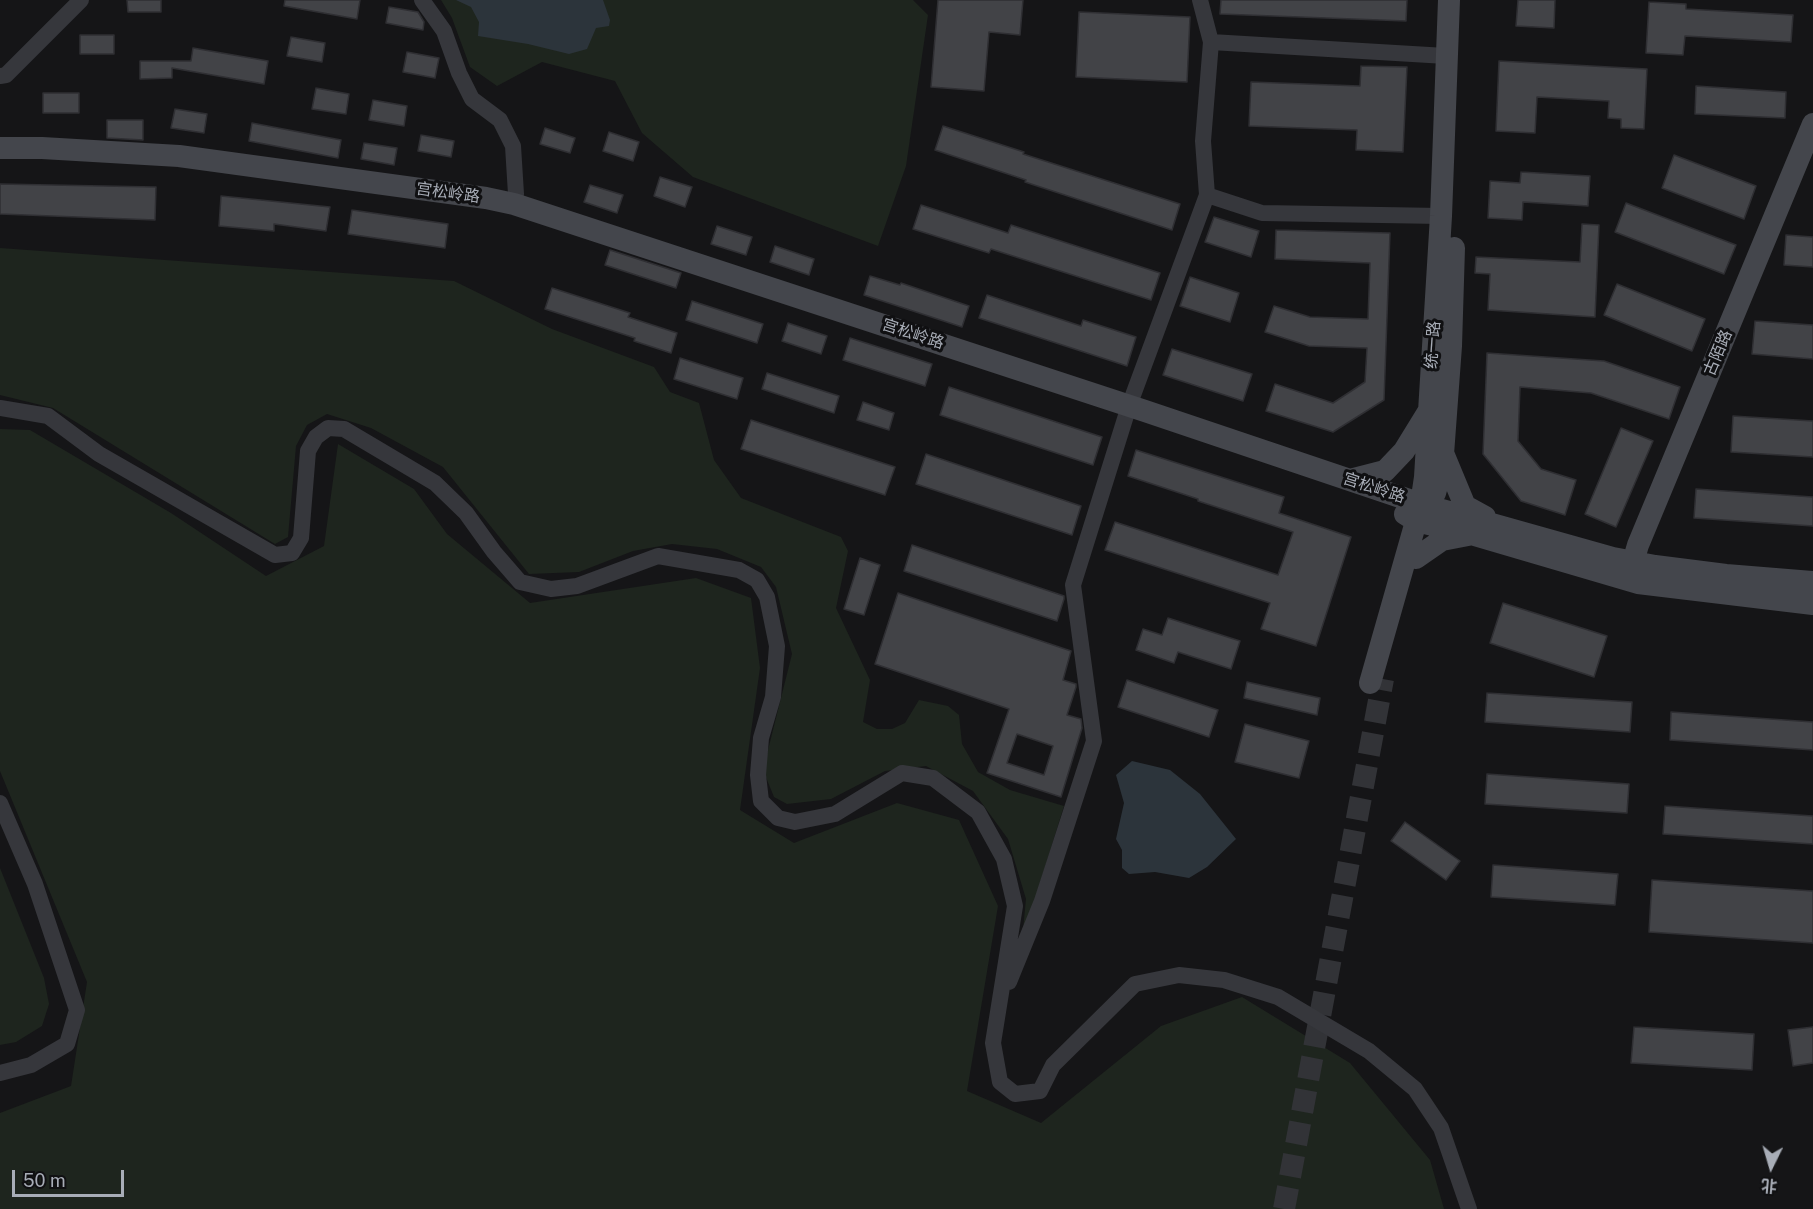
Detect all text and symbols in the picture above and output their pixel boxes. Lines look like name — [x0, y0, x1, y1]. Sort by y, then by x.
street label: 宫松岭路 — [415, 179, 481, 207]
street label: 宫松岭路 — [880, 315, 946, 353]
street label: 统一路 — [1422, 320, 1444, 370]
street label: 古陌路 — [1700, 327, 1736, 379]
street label: 宫松岭路 — [1341, 469, 1407, 507]
north arrow — [1741, 1137, 1801, 1197]
scale bar — [15, 1158, 128, 1196]
text: 50 m — [23, 1170, 66, 1191]
text: 北 — [1761, 1175, 1778, 1196]

